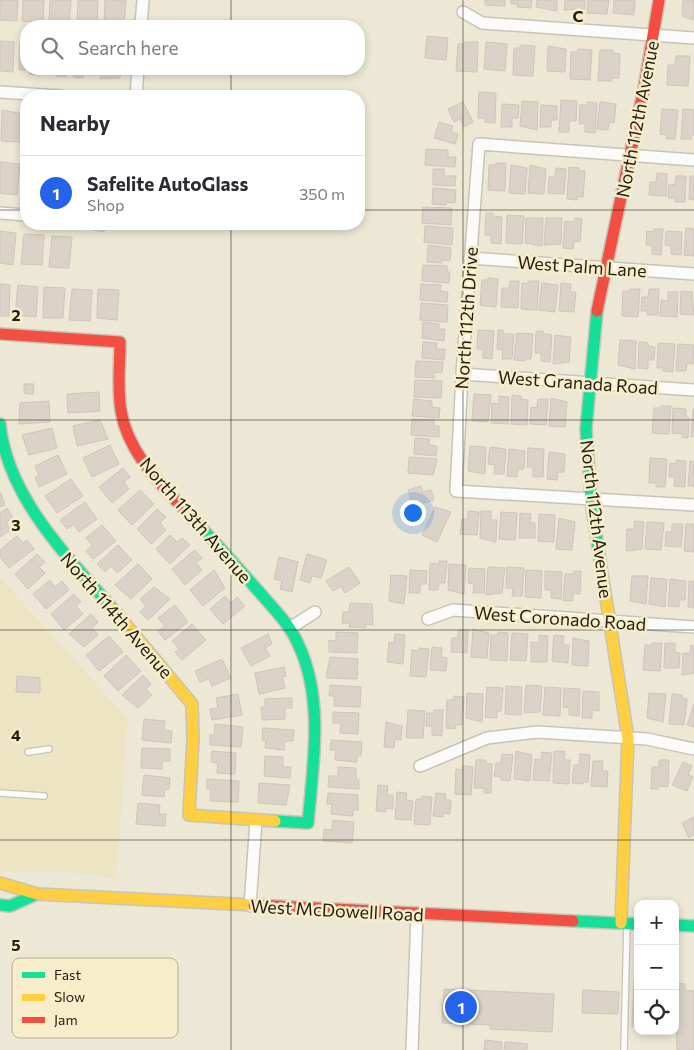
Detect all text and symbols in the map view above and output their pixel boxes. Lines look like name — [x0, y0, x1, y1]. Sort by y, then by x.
text: C — [573, 6, 584, 25]
search box — [20, 20, 365, 75]
icon: search — [38, 34, 66, 62]
text: Search here — [78, 36, 178, 59]
street label: North 112th Avenue — [611, 39, 663, 199]
text: Nearby — [40, 110, 110, 135]
text: Safelite AutoGlass — [87, 172, 248, 195]
text: 1 — [52, 184, 60, 203]
text: 350 m — [299, 184, 345, 203]
text: Shop — [87, 195, 125, 214]
street label: North 112th Drive — [450, 246, 482, 390]
street label: West Palm Lane — [517, 251, 647, 281]
text: 2 — [11, 305, 21, 324]
street label: West Granada Road — [497, 365, 659, 399]
street label: North 112th Avenue — [576, 439, 618, 599]
street label: North 113th Avenue — [135, 453, 257, 587]
your location — [400, 500, 426, 526]
text: 3 — [11, 515, 21, 534]
street label: North 114th Avenue — [56, 547, 178, 683]
street label: West Coronado Road — [473, 601, 647, 635]
text: 4 — [11, 725, 21, 744]
street label: West McDowell Road — [250, 894, 424, 926]
map controls — [634, 900, 679, 1035]
button: + — [634, 900, 679, 945]
text: 5 — [11, 935, 21, 954]
button: − — [634, 945, 679, 990]
legend — [12, 958, 178, 1038]
text: Fast — [54, 966, 81, 983]
text: Slow — [54, 988, 85, 1005]
pin: 1 — [445, 988, 477, 1026]
button: locate — [634, 990, 679, 1035]
text: Jam — [54, 1011, 78, 1028]

